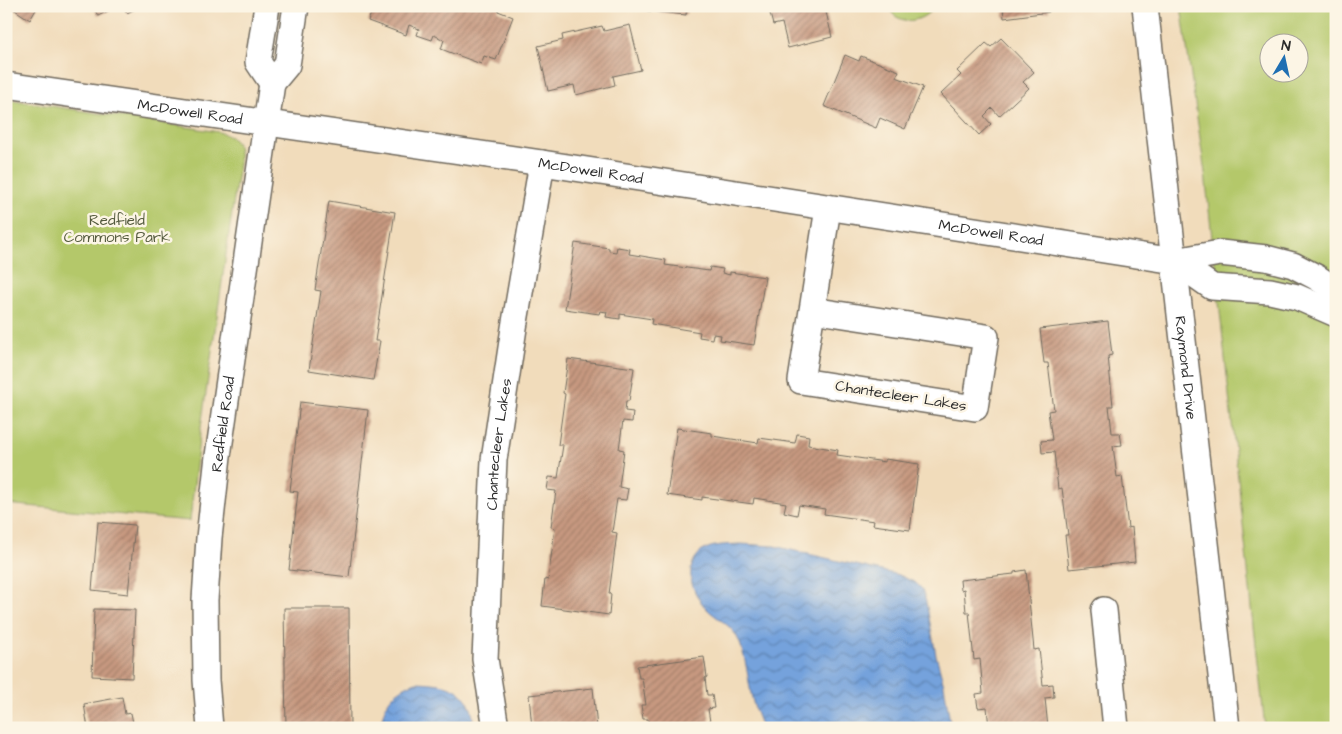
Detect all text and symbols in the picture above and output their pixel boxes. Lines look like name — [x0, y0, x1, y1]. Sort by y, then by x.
north arrow — [1260, 32, 1310, 82]
text: N — [1280, 36, 1292, 57]
street label: McDowell Road — [136, 94, 244, 130]
street label: McDowell Road — [537, 152, 645, 189]
park label: Redfield Commons Park — [64, 210, 170, 248]
street label: McDowell Road — [937, 214, 1045, 251]
street label: Raymond Drive — [1170, 315, 1202, 421]
street label: Redfield Road — [206, 375, 240, 473]
street label: Chantecleer Lakes — [834, 375, 969, 417]
street label: Chantecleer Lakes — [481, 377, 517, 511]

